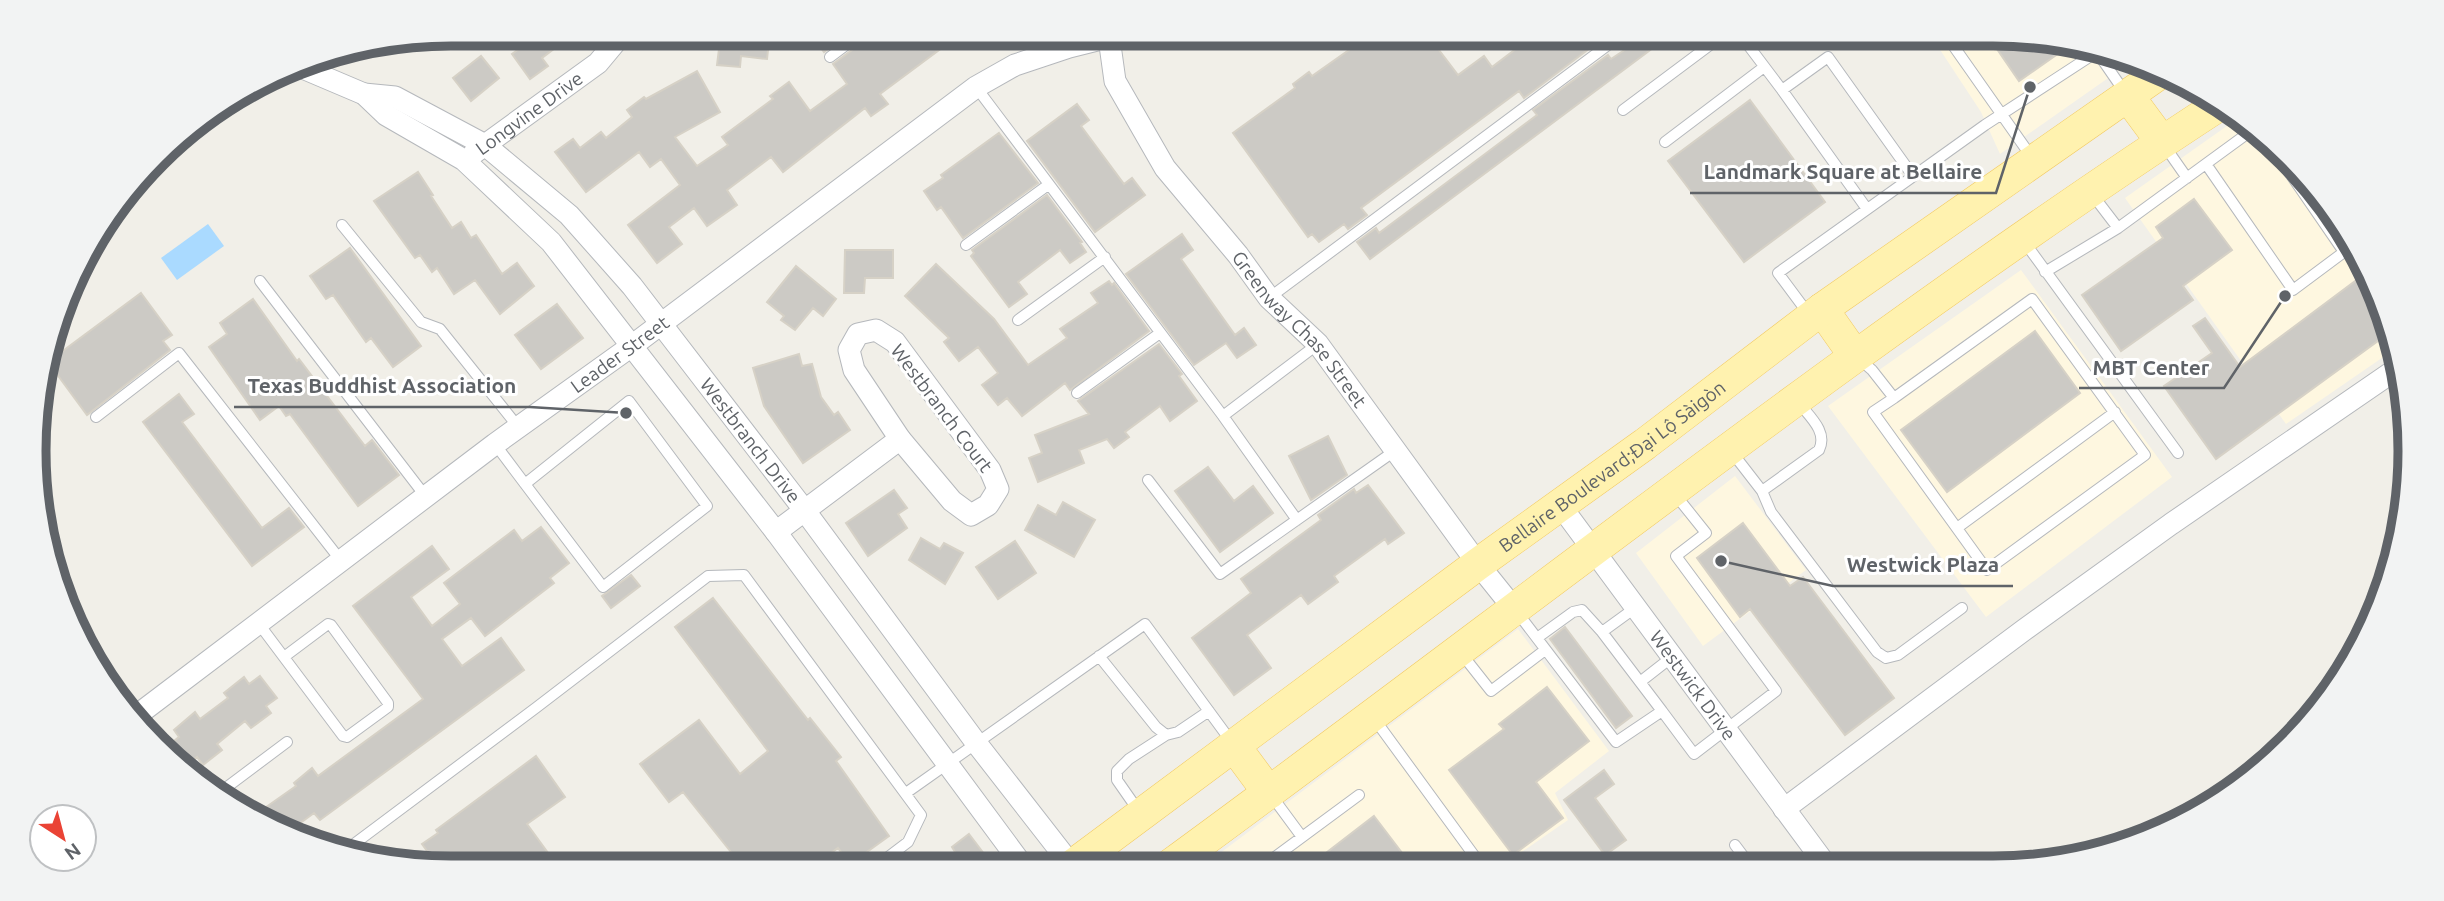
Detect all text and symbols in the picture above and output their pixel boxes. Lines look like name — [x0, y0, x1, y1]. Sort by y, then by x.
street label: Longvine Drive — [471, 67, 587, 159]
callout: Landmark Square at Bellaire — [1690, 151, 1996, 193]
text: Landmark Square at Bellaire — [1704, 159, 1982, 183]
street label: Greenway Chase Street — [1228, 247, 1372, 412]
street label: Leader Street — [566, 311, 674, 397]
street label: Westbranch Court — [887, 340, 998, 477]
callout: MBT Center — [2079, 346, 2224, 388]
text: MBT Center — [2093, 355, 2210, 379]
callout: Texas Buddhist Association — [234, 365, 530, 407]
text: Texas Buddhist Association — [248, 373, 516, 397]
street label: Westbranch Drive — [696, 374, 805, 507]
street label: Bellaire Boulevard;Đại Lộ Sàigòn — [1494, 376, 1730, 556]
callout: Westwick Plaza — [1833, 544, 2013, 586]
text: Westwick Plaza — [1847, 552, 1999, 576]
street label: Westwick Drive — [1645, 626, 1741, 744]
north arrow — [28, 803, 98, 873]
text: N — [61, 839, 85, 865]

